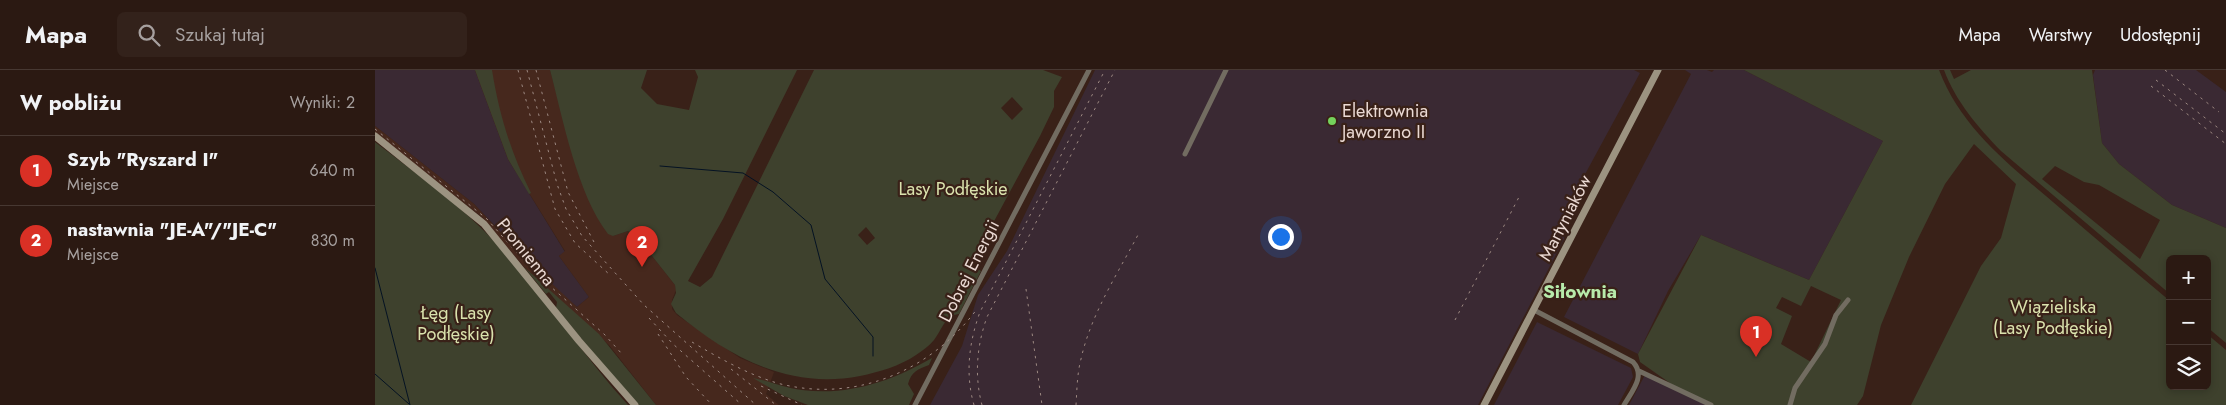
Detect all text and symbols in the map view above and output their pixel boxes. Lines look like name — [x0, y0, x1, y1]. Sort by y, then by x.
search box — [117, 12, 467, 57]
text: Mapa — [25, 17, 87, 52]
icon: search — [135, 21, 163, 49]
text: Szukaj tutaj — [175, 21, 265, 48]
text: Mapa — [1959, 22, 2001, 48]
text: Warstwy — [2029, 22, 2092, 48]
text: Udostępnij — [2120, 22, 2201, 48]
text: W pobliżu — [20, 88, 121, 118]
text: Wyniki: 2 — [290, 91, 355, 114]
place label: Elektrownia Jaworzno II — [1340, 98, 1428, 145]
marker: Elektrownia Jaworzno II — [1326, 115, 1338, 127]
text: Szyb "Ryszard I" — [67, 146, 218, 173]
text: 1 — [32, 159, 40, 182]
text: 640 m — [310, 159, 355, 182]
street label: Martyniaków — [1532, 170, 1598, 266]
text: Miejsce — [67, 173, 119, 196]
park label: Lasy Podłęskie — [898, 176, 1008, 202]
street label: Promienna — [490, 212, 562, 292]
street label: Dobrej Energii — [932, 215, 1006, 327]
text: nastawnia "JE-A"/"JE-C" — [67, 216, 277, 243]
your location — [1268, 224, 1294, 250]
pin: 2 — [626, 226, 658, 267]
text: 2 — [31, 229, 41, 252]
text: 830 m — [311, 229, 355, 252]
text: Miejsce — [67, 243, 119, 266]
map controls — [2166, 255, 2211, 390]
button: + — [2166, 255, 2211, 300]
district label: Siłownia — [1543, 278, 1617, 305]
park label: Wiązieliska (Lasy Podłęskie) — [1993, 294, 2113, 341]
park label: Łęg (Lasy Podłęskie) — [417, 300, 495, 347]
button: − — [2166, 300, 2211, 345]
pin: 1 — [1740, 316, 1772, 357]
button: layers — [2166, 345, 2211, 390]

